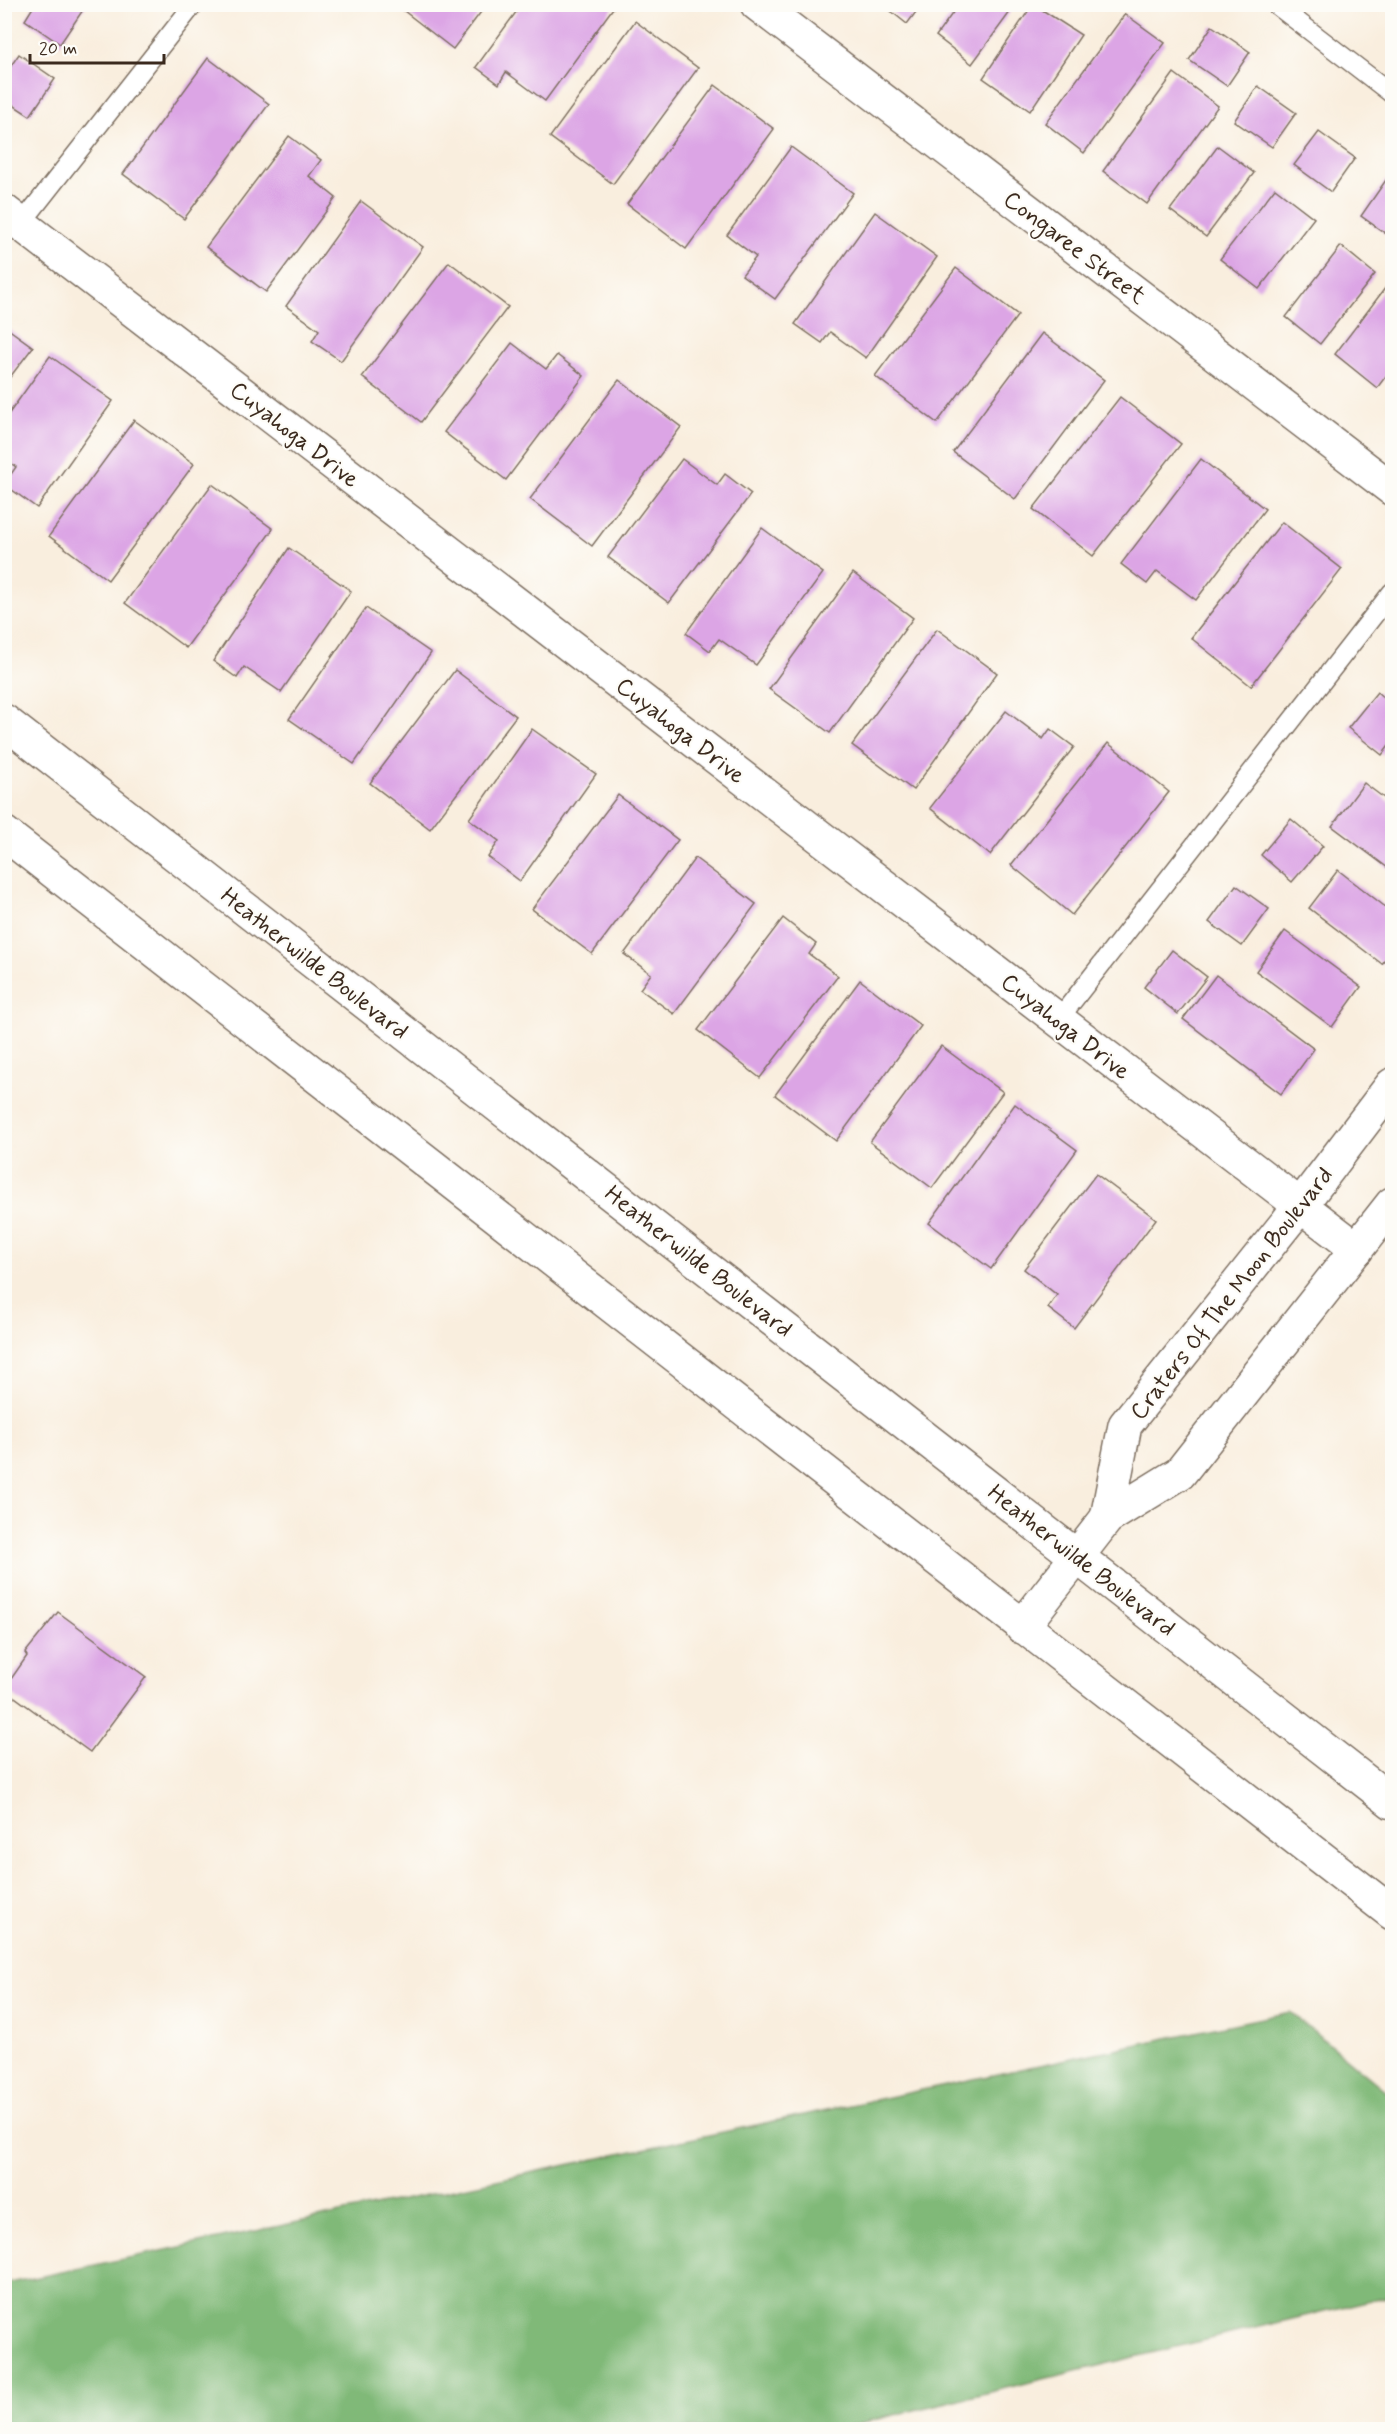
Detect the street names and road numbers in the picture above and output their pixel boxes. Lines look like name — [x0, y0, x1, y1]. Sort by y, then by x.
street label: Congaree Street — [995, 184, 1152, 314]
street label: Cuyahoga Drive — [223, 375, 365, 496]
street label: Cuyahoga Drive — [609, 671, 751, 792]
street label: Heatherwilde Boulevard — [214, 881, 414, 1047]
street label: Cuyahoga Drive — [994, 967, 1136, 1088]
street label: Craters Of The Moon Boulevard — [1124, 1161, 1341, 1427]
street label: Heatherwilde Boulevard — [598, 1179, 798, 1345]
street label: Heatherwilde Boulevard — [981, 1478, 1181, 1644]

